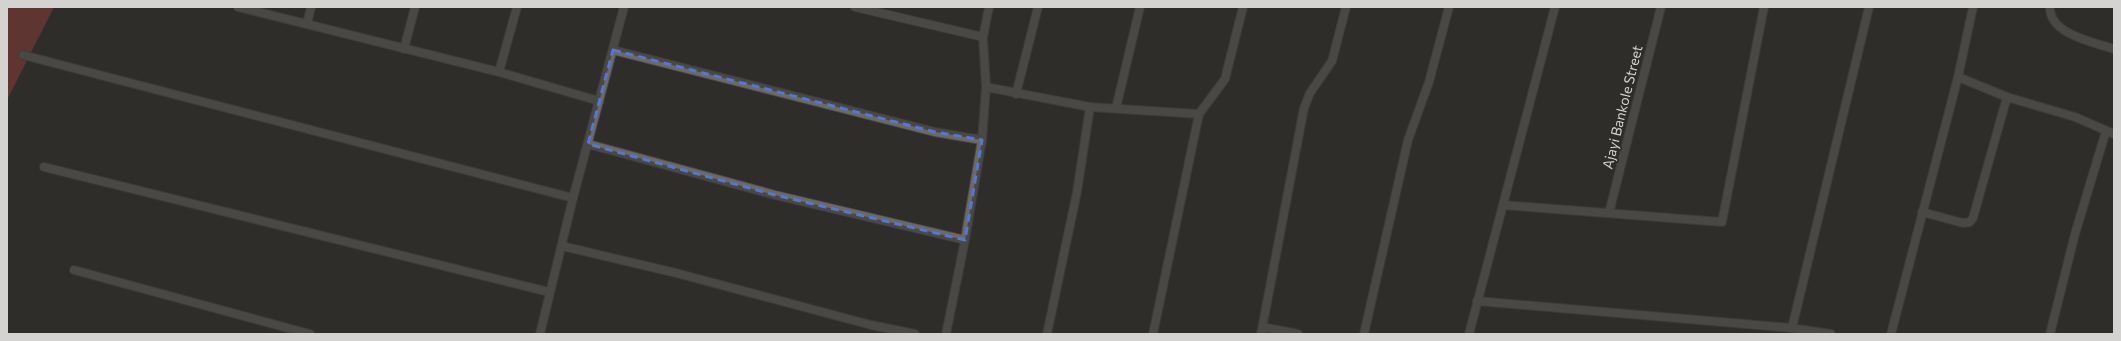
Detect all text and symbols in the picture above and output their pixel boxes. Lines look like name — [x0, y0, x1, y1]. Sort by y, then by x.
street label: Ajayi Bankole Street — [1598, 43, 1646, 171]

